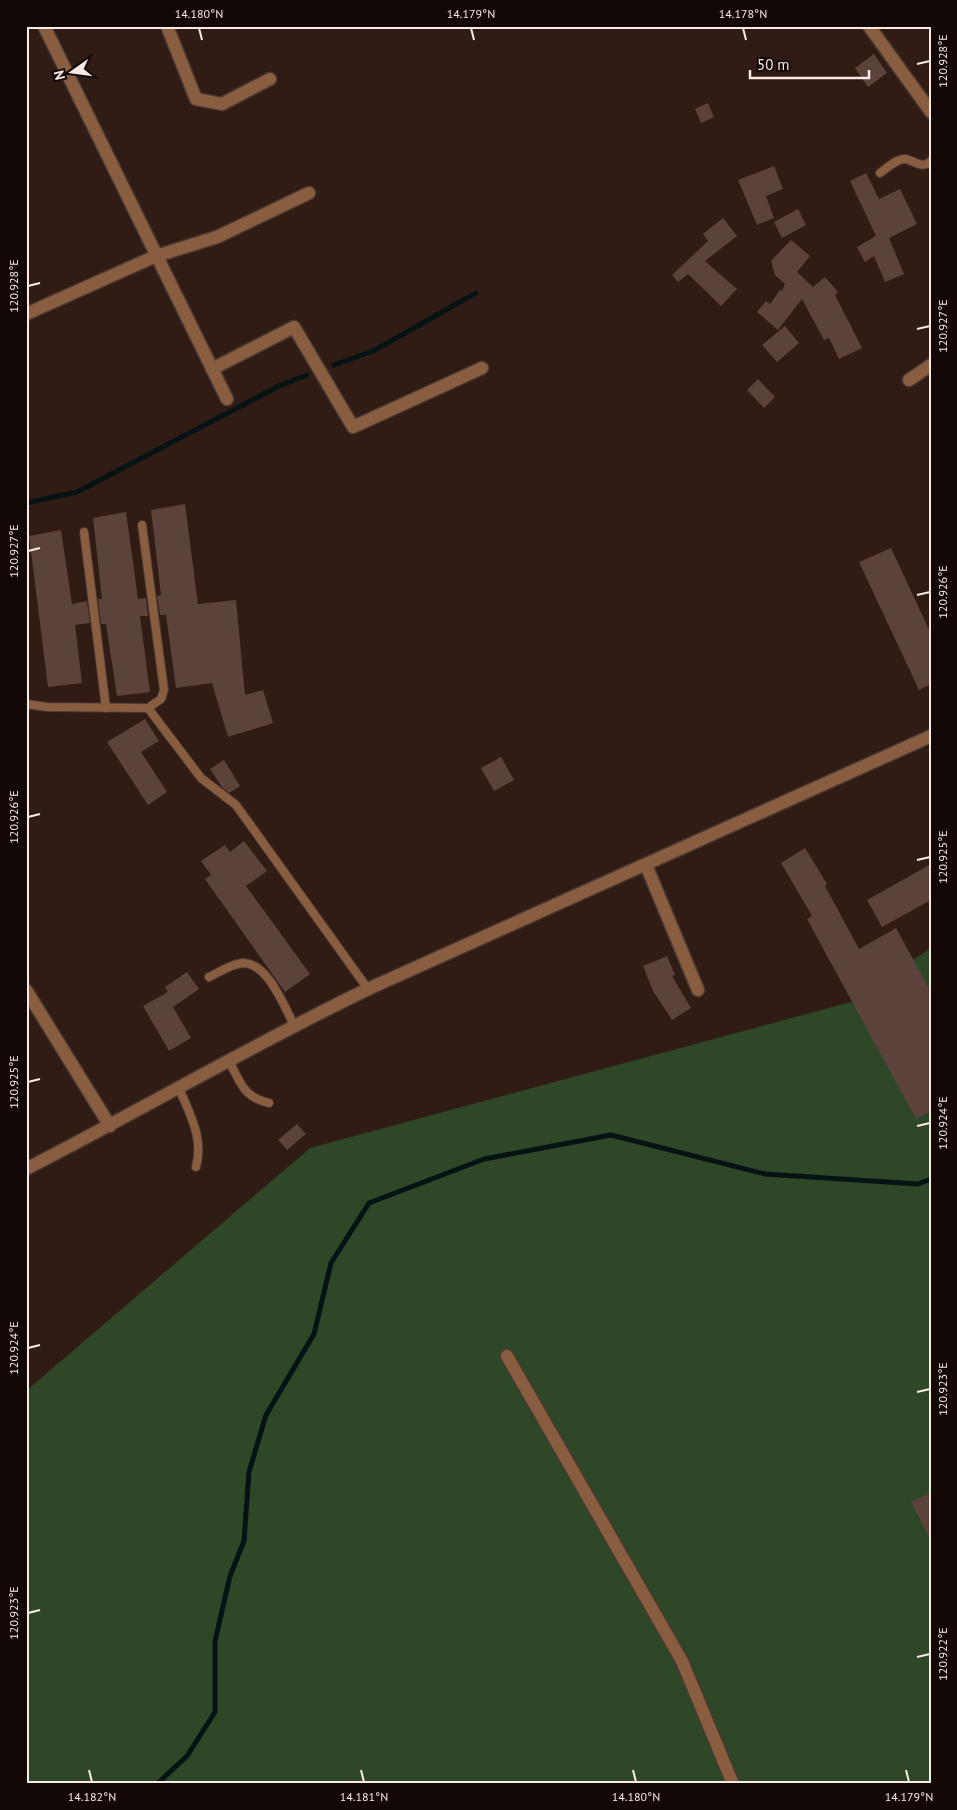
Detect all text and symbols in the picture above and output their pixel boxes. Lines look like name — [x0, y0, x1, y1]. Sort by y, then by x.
text: 14.180°N — [175, 6, 223, 21]
text: 14.179°N — [447, 6, 495, 21]
text: 14.178°N — [719, 6, 767, 21]
text: 120.928°E — [935, 34, 950, 88]
north arrow — [48, 48, 98, 98]
scale bar — [750, 48, 868, 80]
text: 50 m — [757, 55, 790, 74]
text: N — [50, 69, 69, 82]
text: 120.928°E — [6, 259, 21, 313]
text: 120.927°E — [935, 299, 950, 353]
text: 120.927°E — [6, 524, 21, 578]
text: 120.926°E — [935, 565, 950, 619]
text: 120.926°E — [6, 790, 21, 844]
text: 120.925°E — [935, 830, 950, 884]
text: 120.925°E — [6, 1055, 21, 1109]
text: 120.924°E — [935, 1096, 950, 1150]
text: 120.924°E — [6, 1321, 21, 1375]
text: 120.923°E — [935, 1362, 950, 1416]
text: 120.923°E — [6, 1586, 21, 1640]
text: 120.922°E — [935, 1627, 950, 1681]
text: 14.182°N — [68, 1789, 116, 1804]
text: 14.181°N — [340, 1789, 388, 1804]
text: 14.180°N — [612, 1789, 660, 1804]
text: 14.179°N — [885, 1789, 933, 1804]

